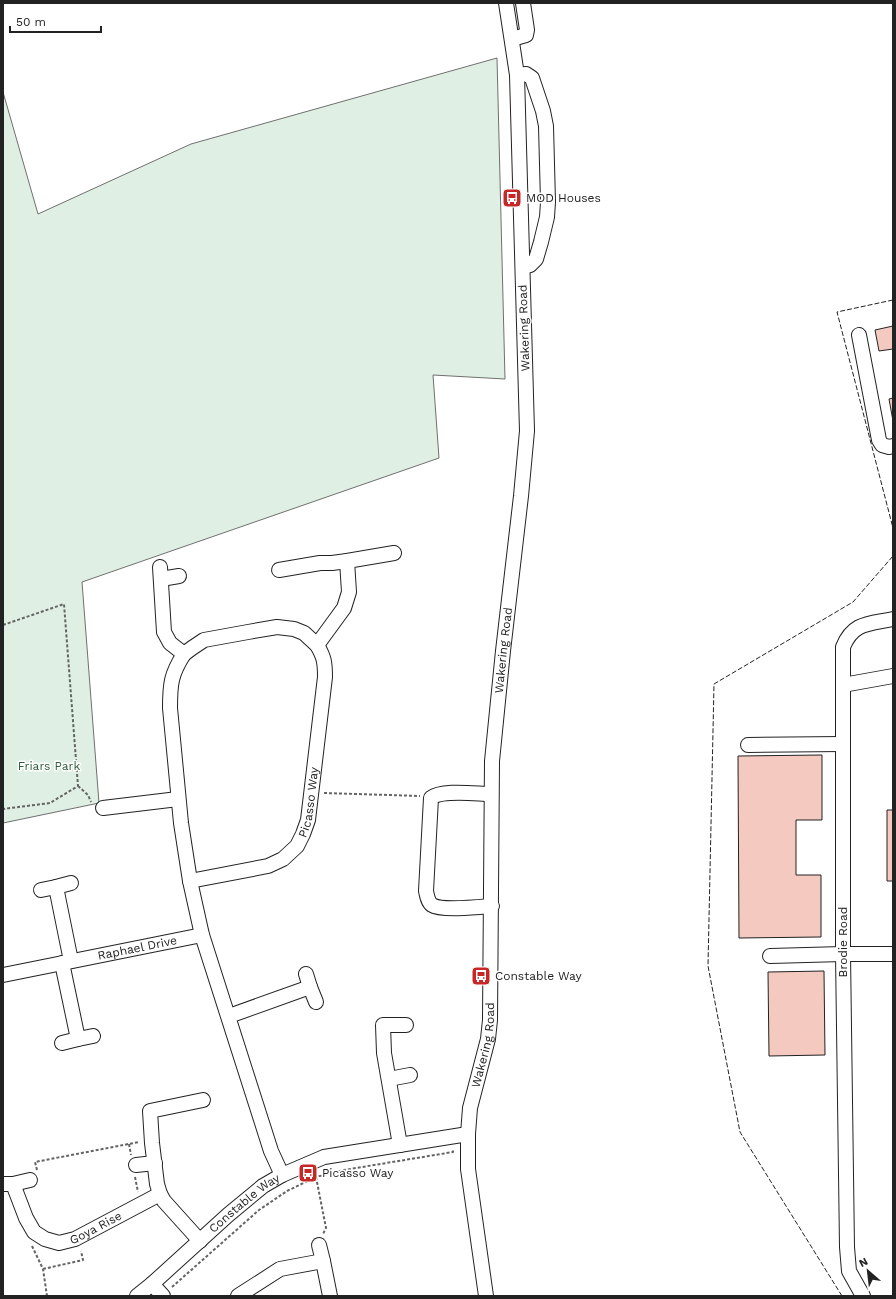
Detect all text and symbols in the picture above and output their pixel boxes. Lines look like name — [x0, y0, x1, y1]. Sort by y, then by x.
scale bar — [10, 8, 101, 34]
text: 50 m — [16, 15, 46, 29]
bus stop icon: MOD Houses — [501, 187, 523, 209]
place label: MOD Houses — [526, 191, 601, 205]
street label: Wakering Road — [515, 284, 533, 372]
street label: Wakering Road — [492, 606, 515, 694]
park label: Friars Park — [18, 759, 80, 773]
street label: Picasso Way — [295, 765, 321, 839]
street label: Brodie Road — [836, 907, 850, 977]
street label: Raphael Drive — [96, 933, 178, 963]
bus stop icon: Constable Way — [470, 965, 492, 987]
place label: Constable Way — [495, 969, 582, 983]
street label: Wakering Road — [469, 1002, 497, 1089]
bus stop icon: Picasso Way — [297, 1162, 319, 1184]
place label: Picasso Way — [322, 1166, 394, 1180]
street label: Constable Way — [206, 1171, 283, 1236]
street label: Goya Rise — [68, 1209, 124, 1247]
north arrow — [848, 1251, 888, 1291]
text: N — [857, 1255, 870, 1270]

